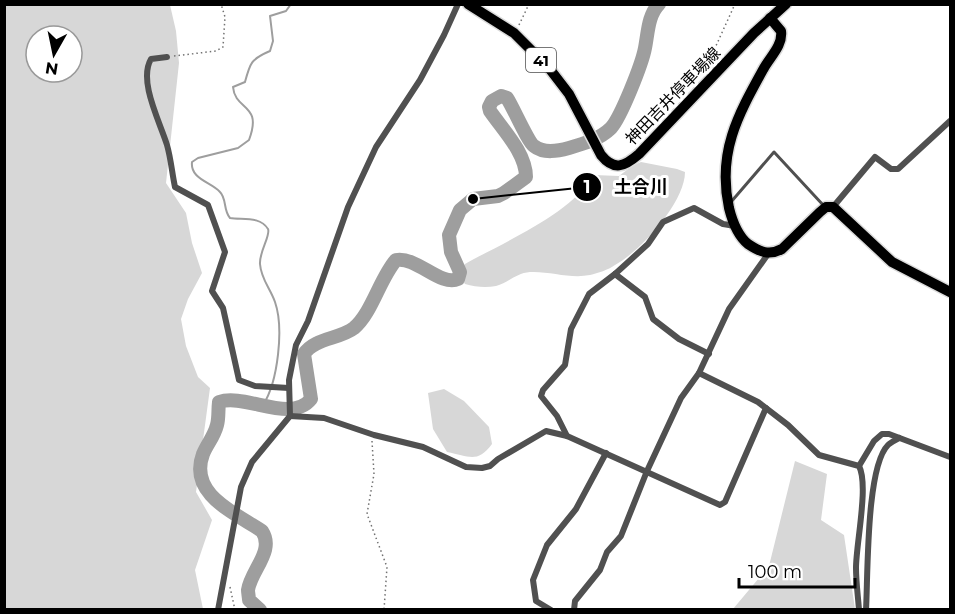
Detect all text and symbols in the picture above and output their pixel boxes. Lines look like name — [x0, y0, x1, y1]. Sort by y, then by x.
north arrow — [24, 24, 84, 84]
street label: 神田吉井停車場線 — [622, 43, 724, 149]
road number: 41 — [526, 48, 556, 72]
text: N — [44, 58, 60, 79]
callout: 土合川 — [572, 169, 680, 205]
text: 1 — [583, 176, 591, 198]
text: 土合川 — [614, 176, 668, 198]
scale bar — [739, 551, 854, 589]
text: 100 m — [748, 561, 802, 583]

